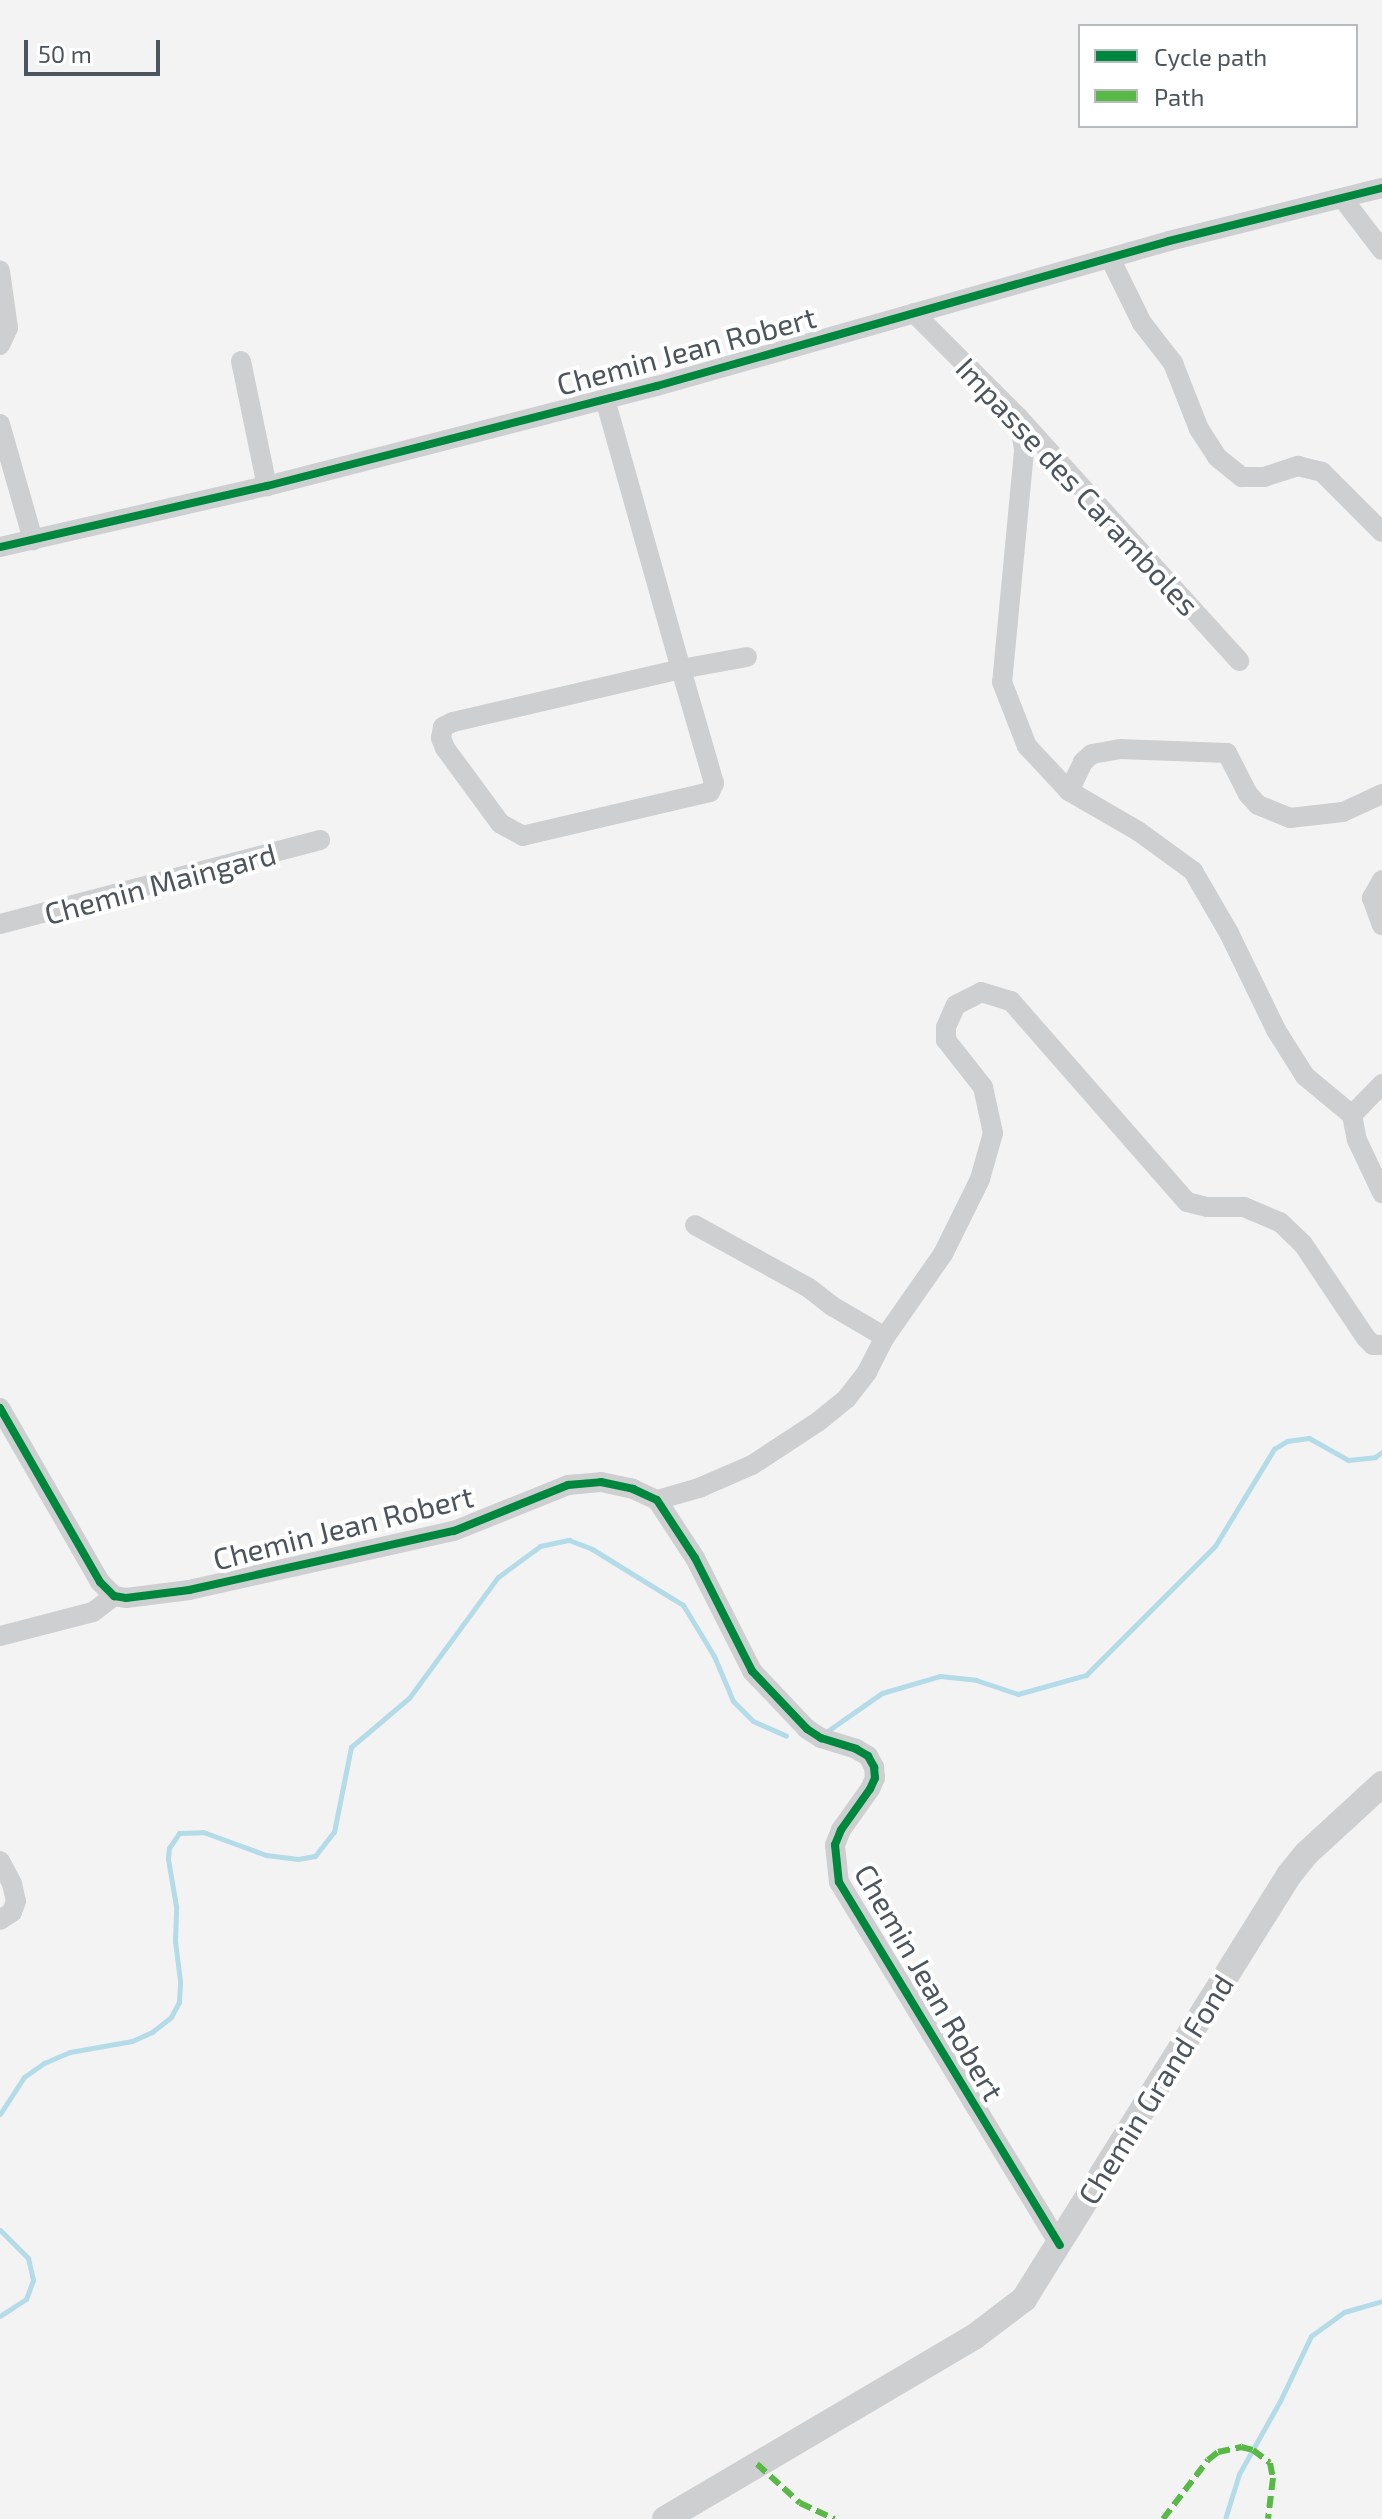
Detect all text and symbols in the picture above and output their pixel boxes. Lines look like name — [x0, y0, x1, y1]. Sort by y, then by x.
scale bar — [28, 24, 164, 74]
legend — [1078, 24, 1358, 128]
text: 50 m — [38, 39, 92, 68]
text: Cycle path — [1154, 42, 1267, 71]
text: Path — [1154, 82, 1204, 111]
street label: Chemin Jean Robert — [552, 298, 820, 402]
street label: Impasse des Caramboles — [949, 350, 1207, 622]
street label: Chemin Maingard — [40, 835, 280, 931]
street label: Chemin Jean Robert — [209, 1477, 477, 1577]
street label: Chemin Jean Robert — [848, 1857, 1012, 2107]
street label: Chemin Grand Fond — [1070, 1967, 1240, 2211]

